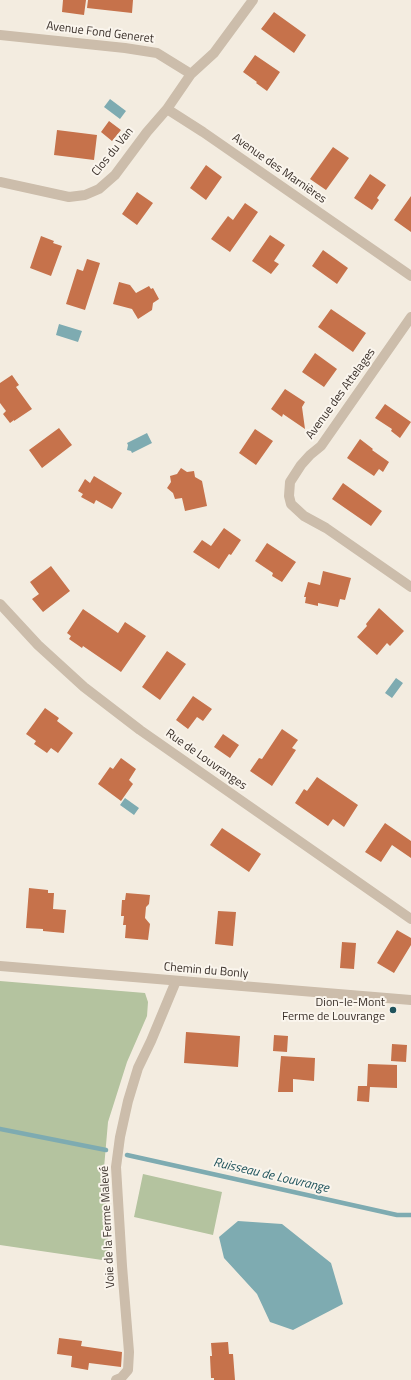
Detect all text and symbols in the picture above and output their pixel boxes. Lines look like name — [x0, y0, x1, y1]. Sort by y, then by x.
street label: Avenue Fond Generet — [45, 19, 155, 47]
street label: Clos du Van — [89, 125, 137, 179]
street label: Avenue des Marnières — [229, 131, 329, 207]
street label: Avenue des Attelages — [303, 346, 379, 442]
street label: Rue de Louvranges — [163, 727, 249, 793]
street label: Chemin du Bonly — [163, 960, 249, 982]
place label: Dion-le-Mont Ferme de Louvrange — [282, 996, 385, 1024]
marker: Dion-le-Mont Ferme de Louvrange — [388, 1005, 398, 1015]
water label: Ruisseau de Louvrange — [212, 1155, 330, 1197]
street label: Voie de la Ferme Malevé — [98, 1166, 118, 1288]

